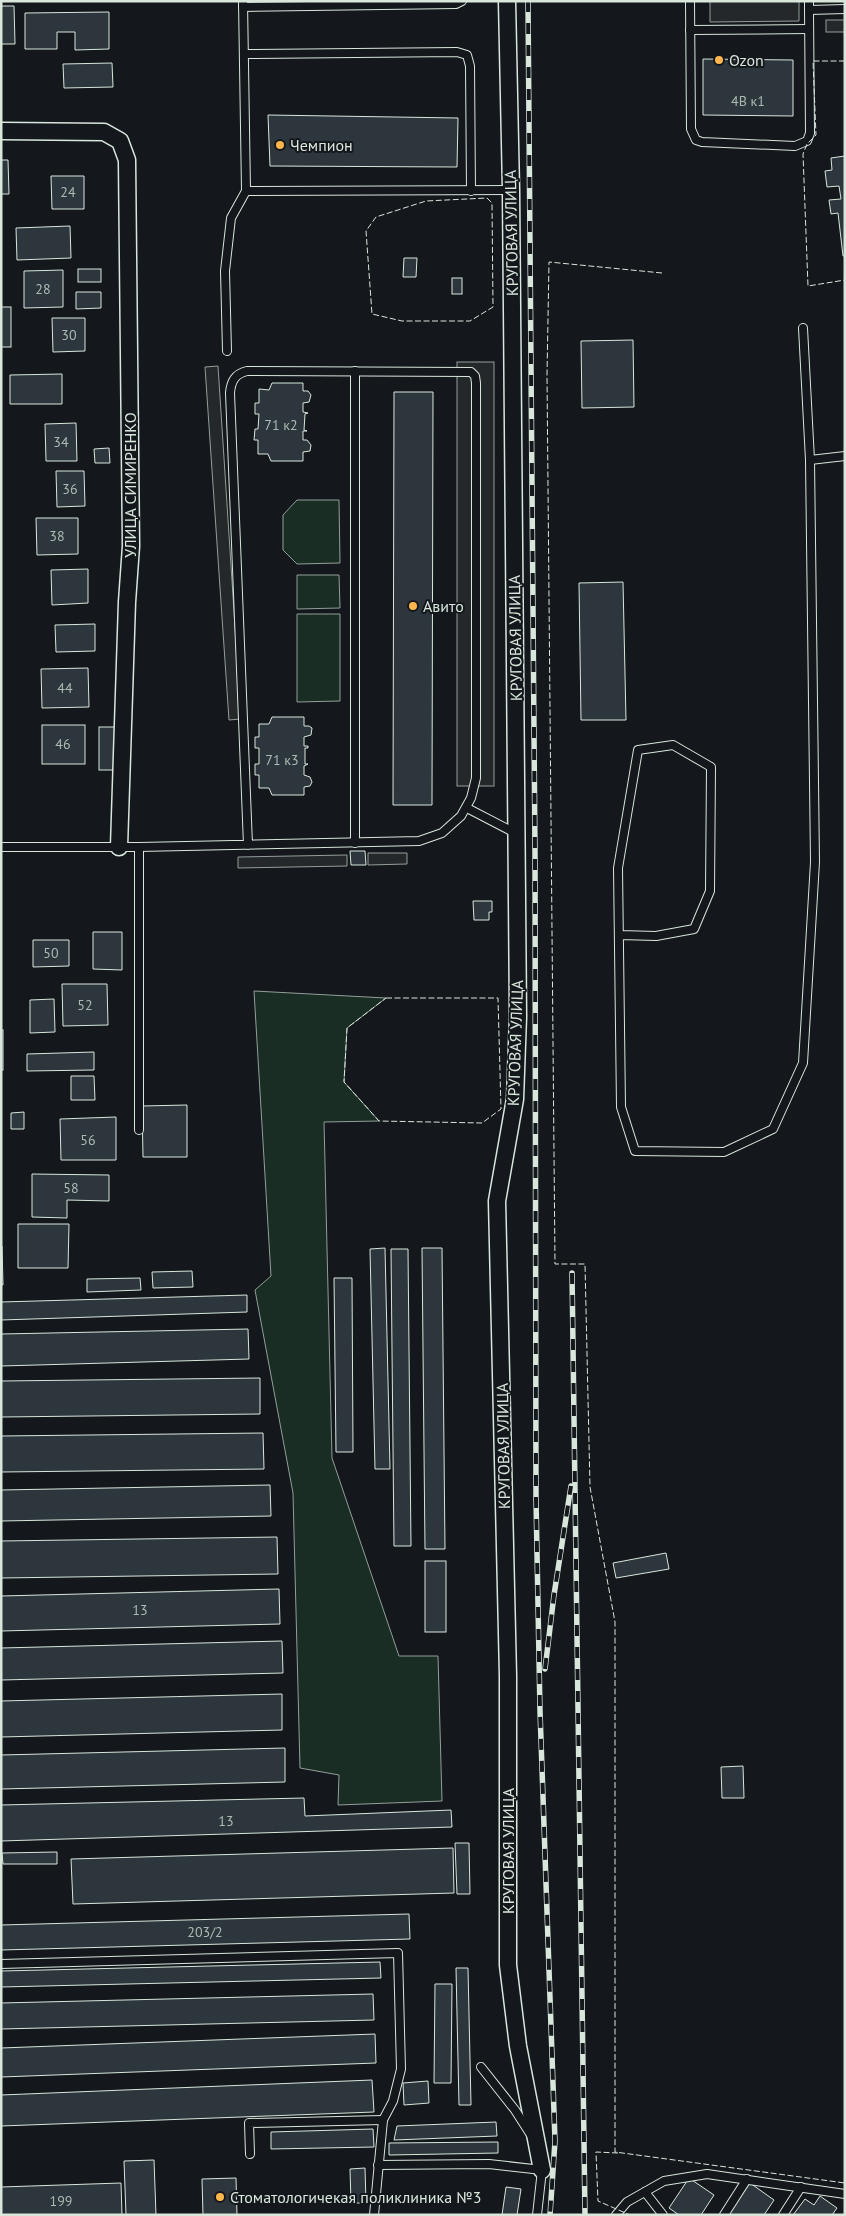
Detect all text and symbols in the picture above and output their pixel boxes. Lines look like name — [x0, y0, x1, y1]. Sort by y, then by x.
place label: Ozon — [729, 50, 764, 70]
marker: Ozon — [713, 54, 725, 66]
house number: 4В к1 — [731, 92, 765, 110]
place label: Чемпион — [290, 135, 353, 155]
marker: Чемпион — [274, 139, 286, 151]
street label: КРУГОВАЯ УЛИЦА — [500, 169, 522, 296]
house number: 24 — [60, 183, 76, 201]
house number: 28 — [35, 280, 51, 298]
house number: 30 — [61, 326, 77, 344]
street label: УЛИЦА СИМИРЕНКО — [120, 412, 140, 558]
house number: 71 к2 — [264, 416, 298, 434]
house number: 34 — [53, 433, 69, 451]
house number: 36 — [62, 480, 78, 498]
house number: 38 — [49, 527, 65, 545]
street label: КРУГОВАЯ УЛИЦА — [504, 574, 526, 701]
place label: Авито — [423, 596, 464, 616]
marker: Авито — [407, 600, 419, 612]
house number: 44 — [57, 679, 73, 697]
house number: 46 — [55, 735, 71, 753]
house number: 71 к3 — [265, 751, 299, 769]
house number: 50 — [43, 944, 59, 962]
street label: КРУГОВАЯ УЛИЦА — [503, 979, 527, 1106]
house number: 52 — [77, 996, 93, 1014]
house number: 56 — [80, 1131, 96, 1149]
house number: 58 — [63, 1179, 79, 1197]
street label: КРУГОВАЯ УЛИЦА — [492, 1382, 514, 1509]
house number: 13 — [132, 1601, 148, 1619]
street label: КРУГОВАЯ УЛИЦА — [498, 1787, 518, 1914]
house number: 13 — [218, 1812, 234, 1830]
house number: 203/2 — [187, 1923, 223, 1941]
place label: Стоматологичекая поликлиника №3 — [230, 2187, 481, 2207]
marker: Стоматологичекая поликлиника №3 — [214, 2191, 226, 2203]
house number: 199 — [50, 2192, 72, 2210]

